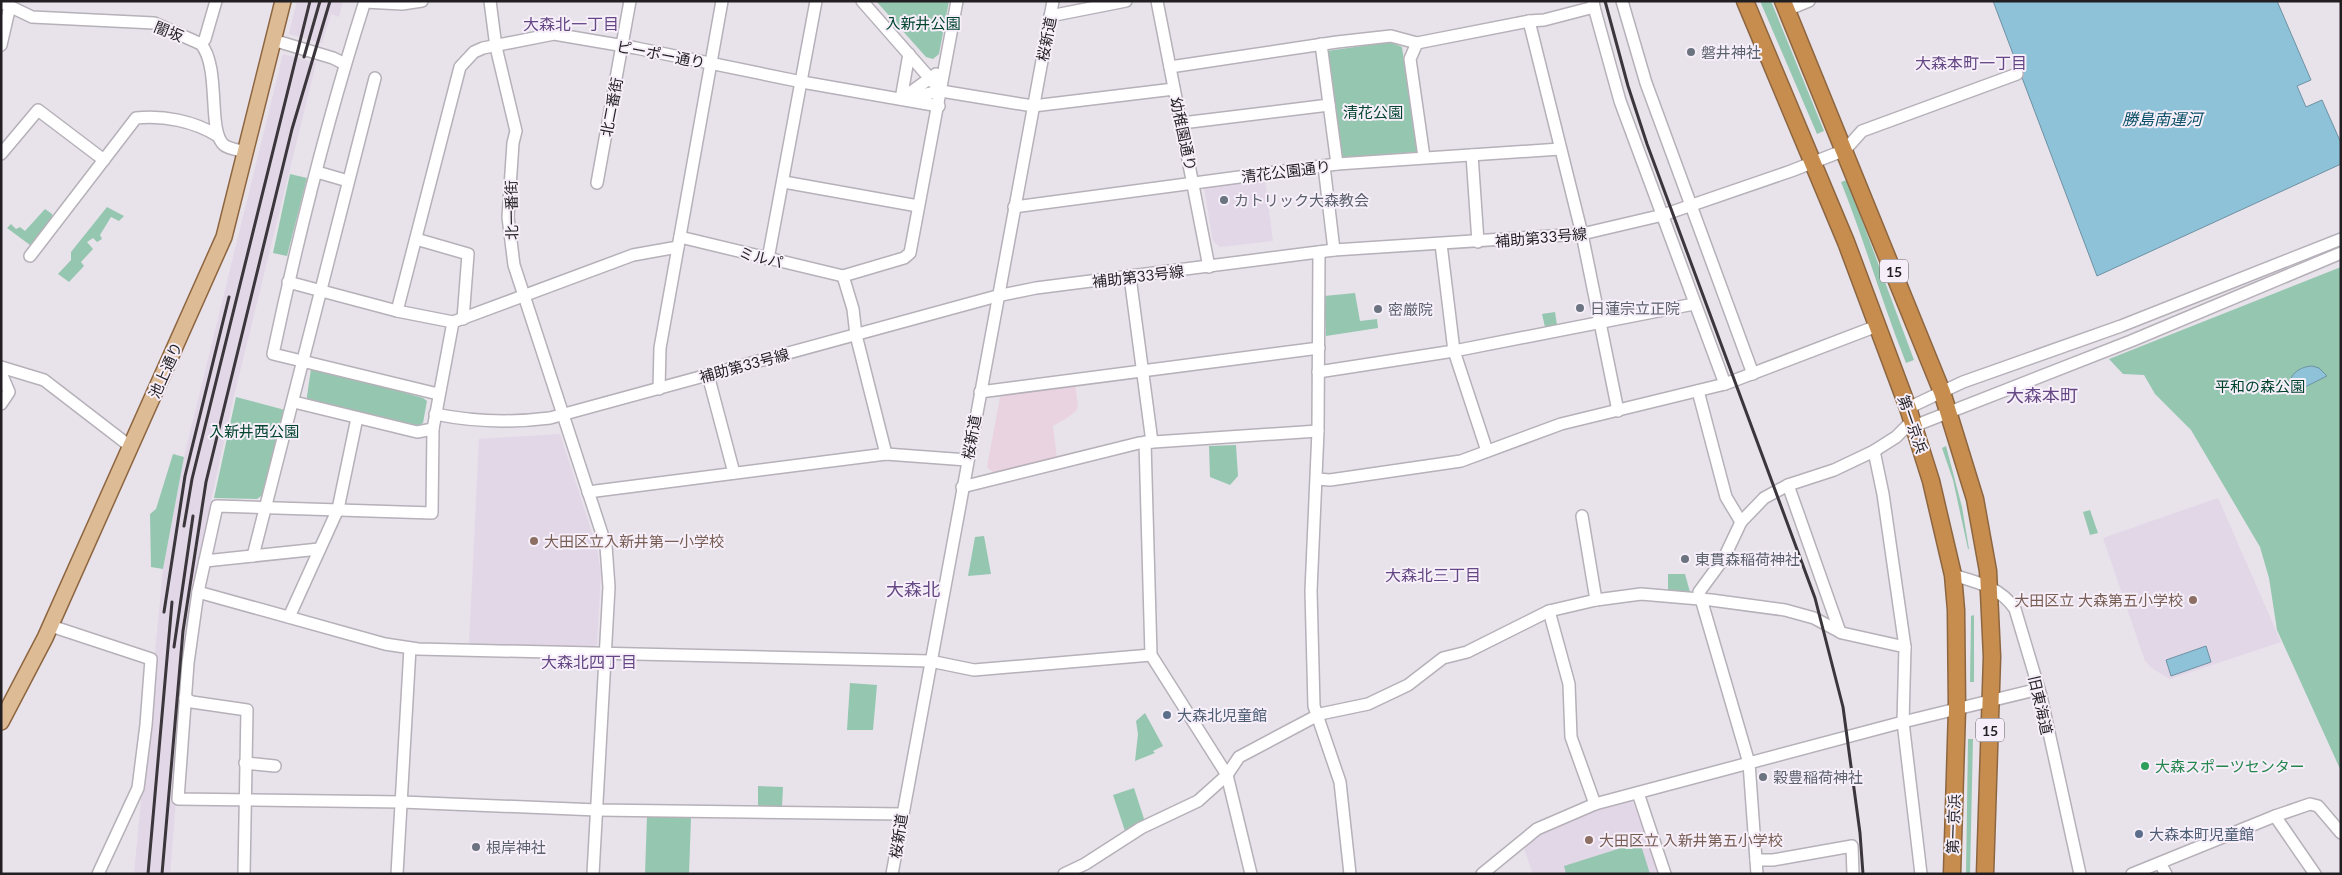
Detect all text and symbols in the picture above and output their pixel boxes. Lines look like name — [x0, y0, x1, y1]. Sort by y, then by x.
district label: 大森北一丁目 — [523, 14, 619, 33]
park label: 入新井公園 — [885, 14, 961, 32]
street label: 桜新道 — [1033, 15, 1059, 63]
street label: 闇坂 — [152, 17, 186, 45]
street label: ピーポー通り — [615, 37, 707, 71]
place label: 磐井神社 — [1701, 43, 1761, 61]
marker: 磐井神社 — [1685, 46, 1697, 58]
district label: 大森本町一丁目 — [1915, 53, 2027, 72]
street label: 北二番街 — [596, 76, 626, 138]
street label: 幼稚園通り — [1167, 95, 1201, 173]
park label: 清花公園 — [1343, 103, 1403, 121]
water label: 勝島南運河 — [2122, 109, 2205, 128]
street label: 清花公園通り — [1240, 157, 1332, 185]
street label: 北一番街 — [501, 180, 521, 240]
place label: カトリック大森教会 — [1234, 191, 1369, 209]
marker: カトリック大森教会 — [1218, 194, 1230, 206]
street label: 補助第33号線 — [1494, 224, 1588, 250]
street label: ミルパ — [737, 243, 785, 271]
road number: 15 — [1880, 260, 1908, 282]
street label: 補助第33号線 — [1091, 261, 1185, 291]
place label: 日蓮宗立正院 — [1590, 299, 1680, 317]
place label: 密厳院 — [1388, 300, 1433, 318]
marker: 日蓮宗立正院 — [1574, 302, 1586, 314]
marker: 密厳院 — [1372, 303, 1384, 315]
street label: 池上通り — [145, 339, 185, 401]
street label: 補助第33号線 — [697, 344, 791, 386]
park label: 平和の森公園 — [2215, 377, 2305, 395]
district label: 大森本町 — [2006, 384, 2078, 406]
street label: 第一京浜 — [1895, 393, 1931, 455]
street label: 桜新道 — [958, 413, 984, 461]
park label: 入新井西公園 — [209, 422, 299, 440]
place label: 大田区立入新井第一小学校 — [544, 532, 724, 550]
marker: 大田区立入新井第一小学校 — [528, 535, 540, 547]
place label: 東貫森稲荷神社 — [1695, 550, 1800, 568]
marker: 東貫森稲荷神社 — [1679, 553, 1691, 565]
district label: 大森北三丁目 — [1385, 565, 1481, 584]
district label: 大森北 — [886, 578, 940, 600]
place label: 大田区立 大森第五小学校 — [2014, 591, 2183, 609]
marker: 大田区立 大森第五小学校 — [2187, 594, 2199, 606]
district label: 大森北四丁目 — [541, 652, 637, 671]
street label: 旧東海道 — [2025, 674, 2057, 736]
place label: 大森北児童館 — [1177, 706, 1267, 724]
marker: 大森北児童館 — [1161, 709, 1173, 721]
road number: 15 — [1976, 718, 2004, 742]
place label: 大森スポーツセンター — [2155, 757, 2305, 775]
marker: 大森スポーツセンター — [2139, 760, 2151, 772]
place label: 穀豊稲荷神社 — [1773, 768, 1863, 786]
marker: 穀豊稲荷神社 — [1757, 771, 1769, 783]
street label: 第一京浜 — [1943, 794, 1963, 854]
street label: 桜新道 — [886, 812, 910, 860]
place label: 大森本町児童館 — [2149, 825, 2254, 843]
marker: 大森本町児童館 — [2133, 828, 2145, 840]
place label: 大田区立 入新井第五小学校 — [1599, 831, 1783, 849]
marker: 大田区立 入新井第五小学校 — [1583, 834, 1595, 846]
place label: 根岸神社 — [486, 838, 546, 856]
marker: 根岸神社 — [470, 841, 482, 853]

